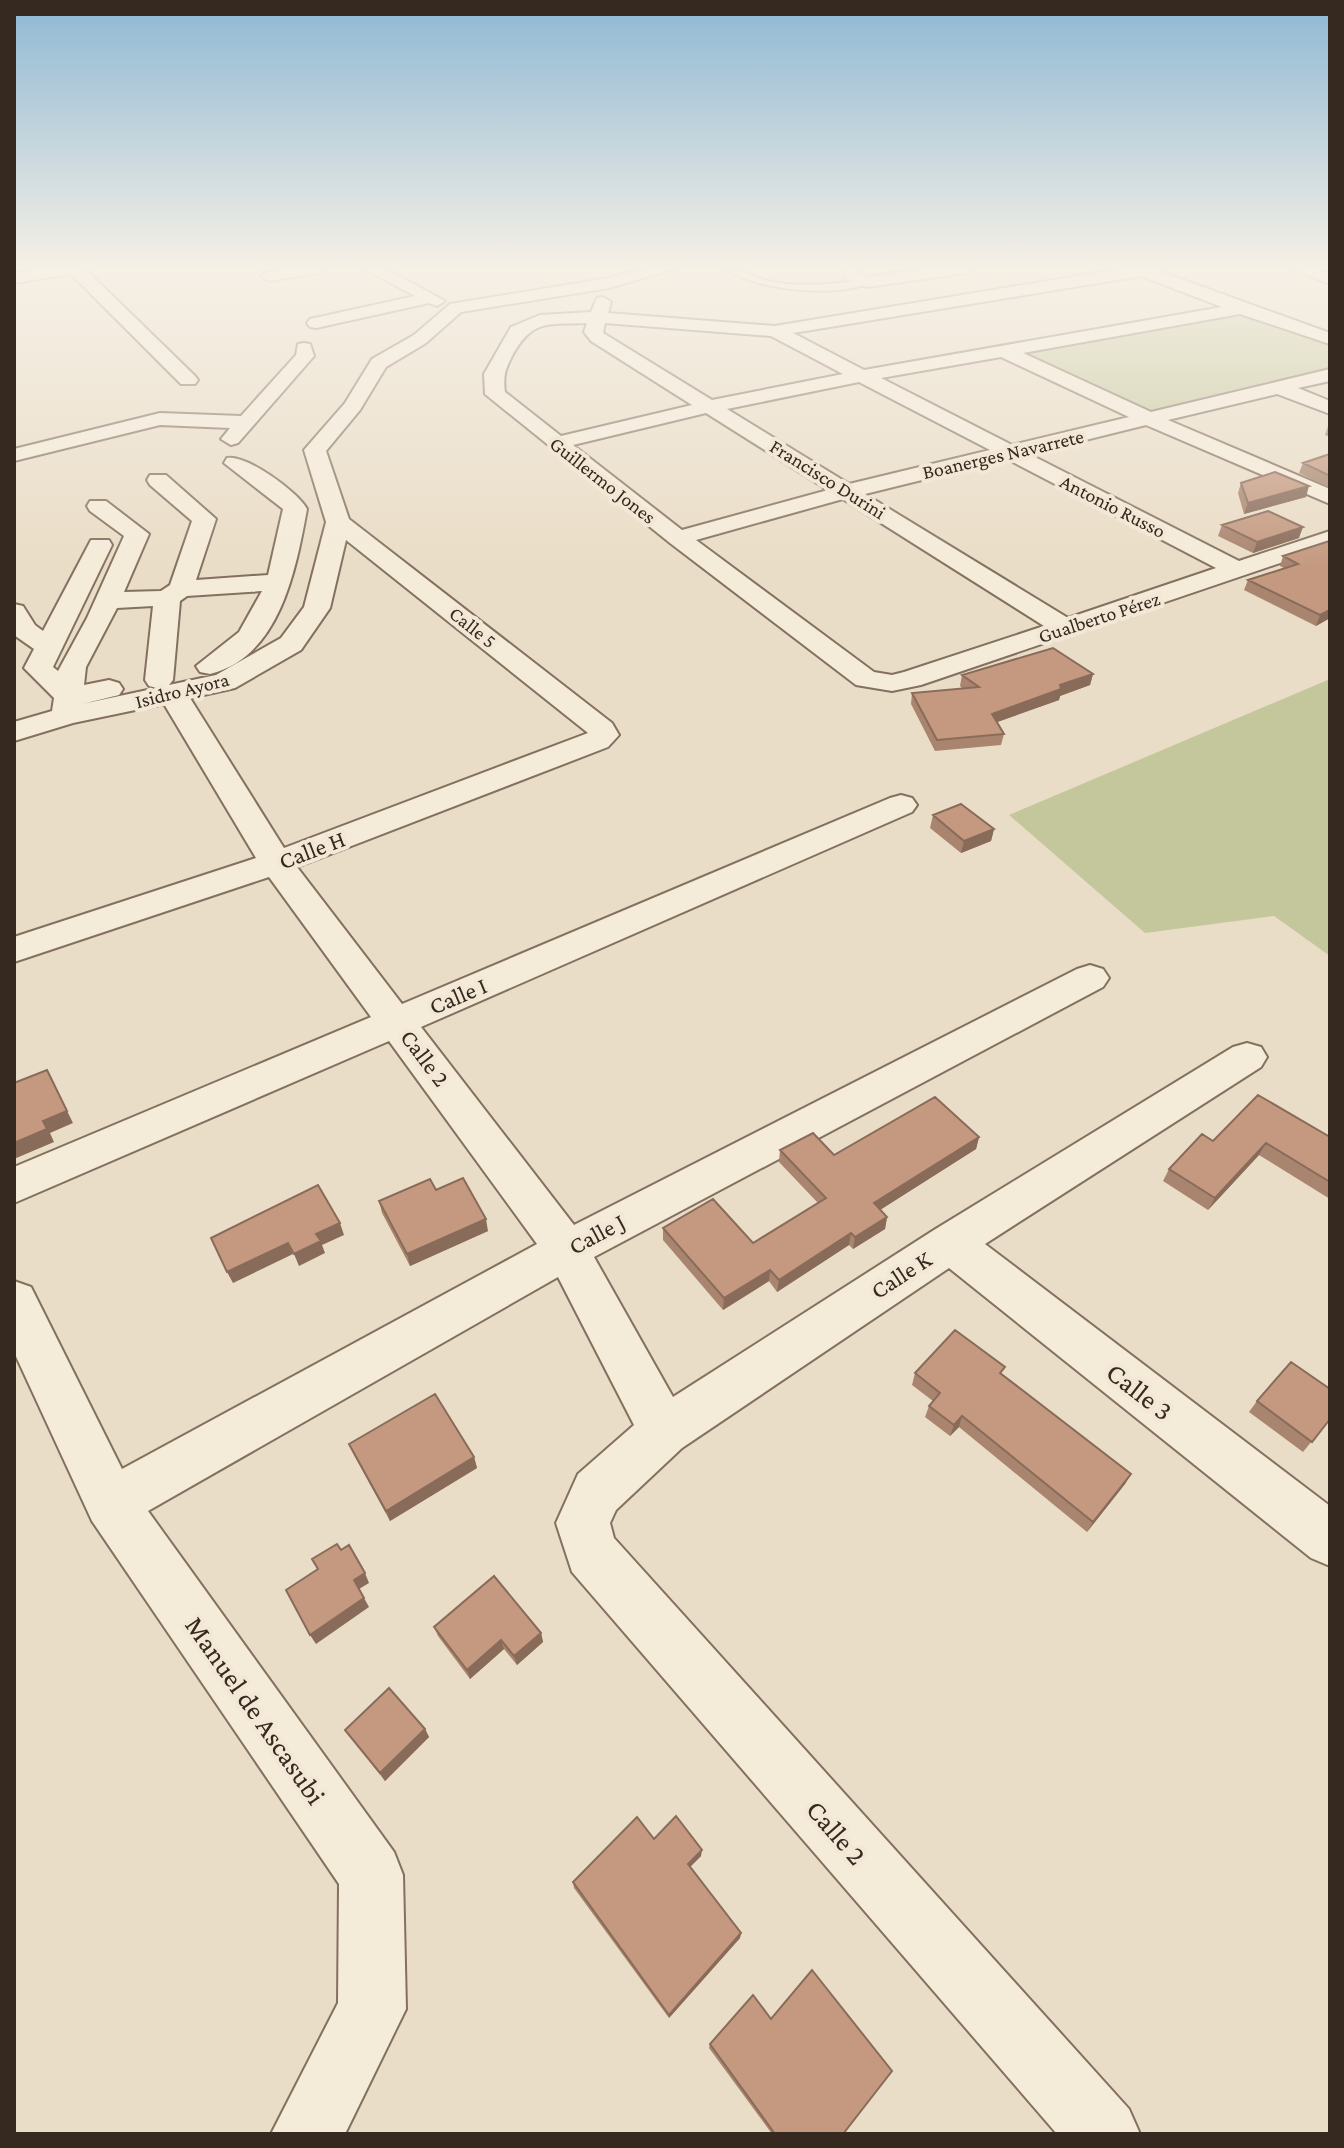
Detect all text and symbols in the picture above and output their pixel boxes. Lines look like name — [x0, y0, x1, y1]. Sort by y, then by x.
street label: Boanerges Navarrete — [920, 425, 1086, 484]
street label: Guillermo Jones — [545, 432, 660, 529]
street label: Francisco Durini — [766, 435, 890, 523]
street label: Antonio Russo — [1057, 470, 1169, 542]
street label: Gualberto Pérez — [1035, 587, 1163, 647]
street label: Calle 5 — [445, 602, 501, 652]
street label: Isidro Ayora — [133, 668, 231, 713]
street label: Calle H — [275, 825, 349, 874]
street label: Calle I — [425, 971, 491, 1020]
street label: Calle 2 — [395, 1024, 456, 1091]
street label: Calle J — [564, 1208, 630, 1260]
street label: Calle K — [865, 1245, 936, 1304]
street label: Calle 3 — [1101, 1356, 1179, 1427]
street label: Manuel de Ascasubi — [179, 1610, 332, 1810]
street label: Calle 2 — [800, 1794, 873, 1871]

